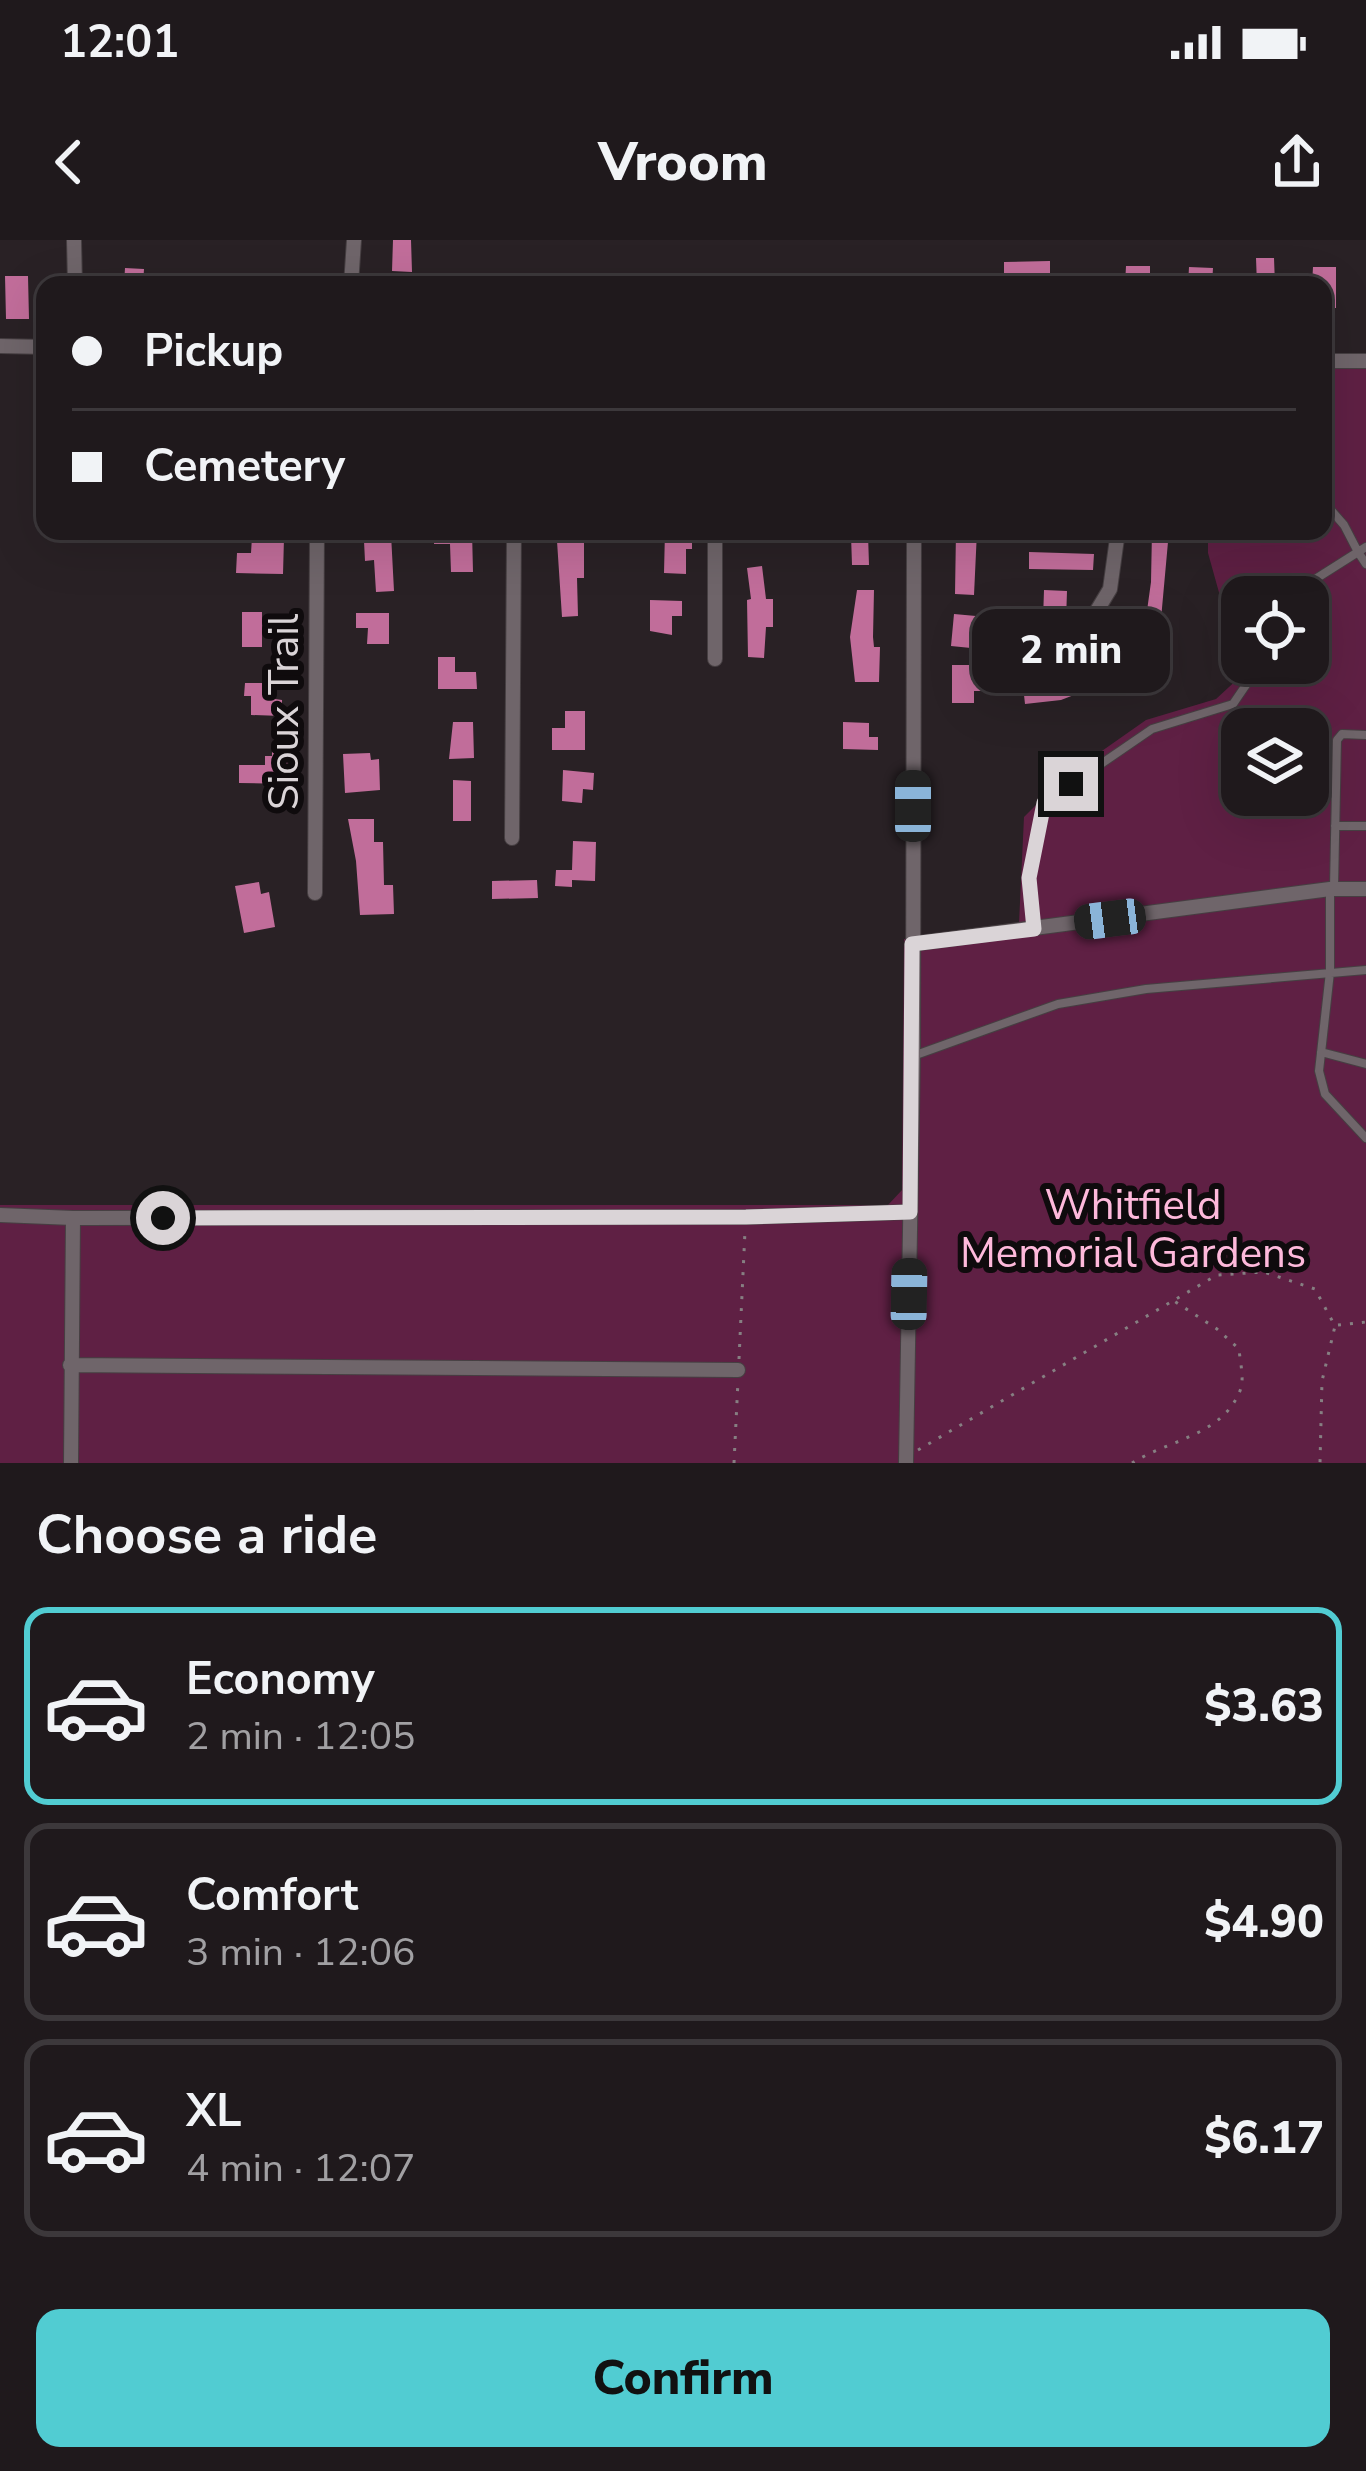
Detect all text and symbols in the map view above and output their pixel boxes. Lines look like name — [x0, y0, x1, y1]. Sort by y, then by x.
text: 12:01 — [60, 12, 179, 73]
text: Vroom — [598, 125, 768, 199]
icon: back — [36, 129, 102, 195]
icon: share — [1264, 129, 1330, 195]
text: Pickup — [144, 321, 283, 382]
text: Cemetery — [144, 436, 345, 497]
map controls — [1221, 576, 1329, 816]
button: locate — [1221, 576, 1329, 684]
callout: 2 min — [972, 610, 1170, 694]
street label: Sioux Trail — [256, 613, 313, 810]
text: 2 min — [1020, 624, 1122, 677]
button: layers — [1221, 708, 1329, 816]
route end — [1044, 757, 1098, 811]
car — [895, 770, 931, 842]
car — [1072, 897, 1148, 941]
park label: Whitfield Memorial Gardens — [960, 1177, 1306, 1282]
route start — [136, 1191, 190, 1245]
car — [890, 1258, 928, 1330]
text: Choose a ride — [36, 1498, 377, 1572]
text: Economy — [186, 1649, 375, 1710]
icon: car — [42, 1652, 150, 1760]
text: $3.63 — [1204, 1676, 1324, 1737]
text: 2 min · 12:05 — [186, 1710, 415, 1763]
text: Comfort — [186, 1865, 358, 1926]
icon: car — [42, 1868, 150, 1976]
text: $4.90 — [1204, 1892, 1324, 1953]
text: 3 min · 12:06 — [186, 1926, 415, 1979]
text: XL — [186, 2081, 242, 2142]
icon: car — [42, 2084, 150, 2192]
text: $6.17 — [1204, 2108, 1324, 2169]
text: 4 min · 12:07 — [186, 2142, 415, 2195]
button: Confirm — [36, 2309, 1330, 2447]

